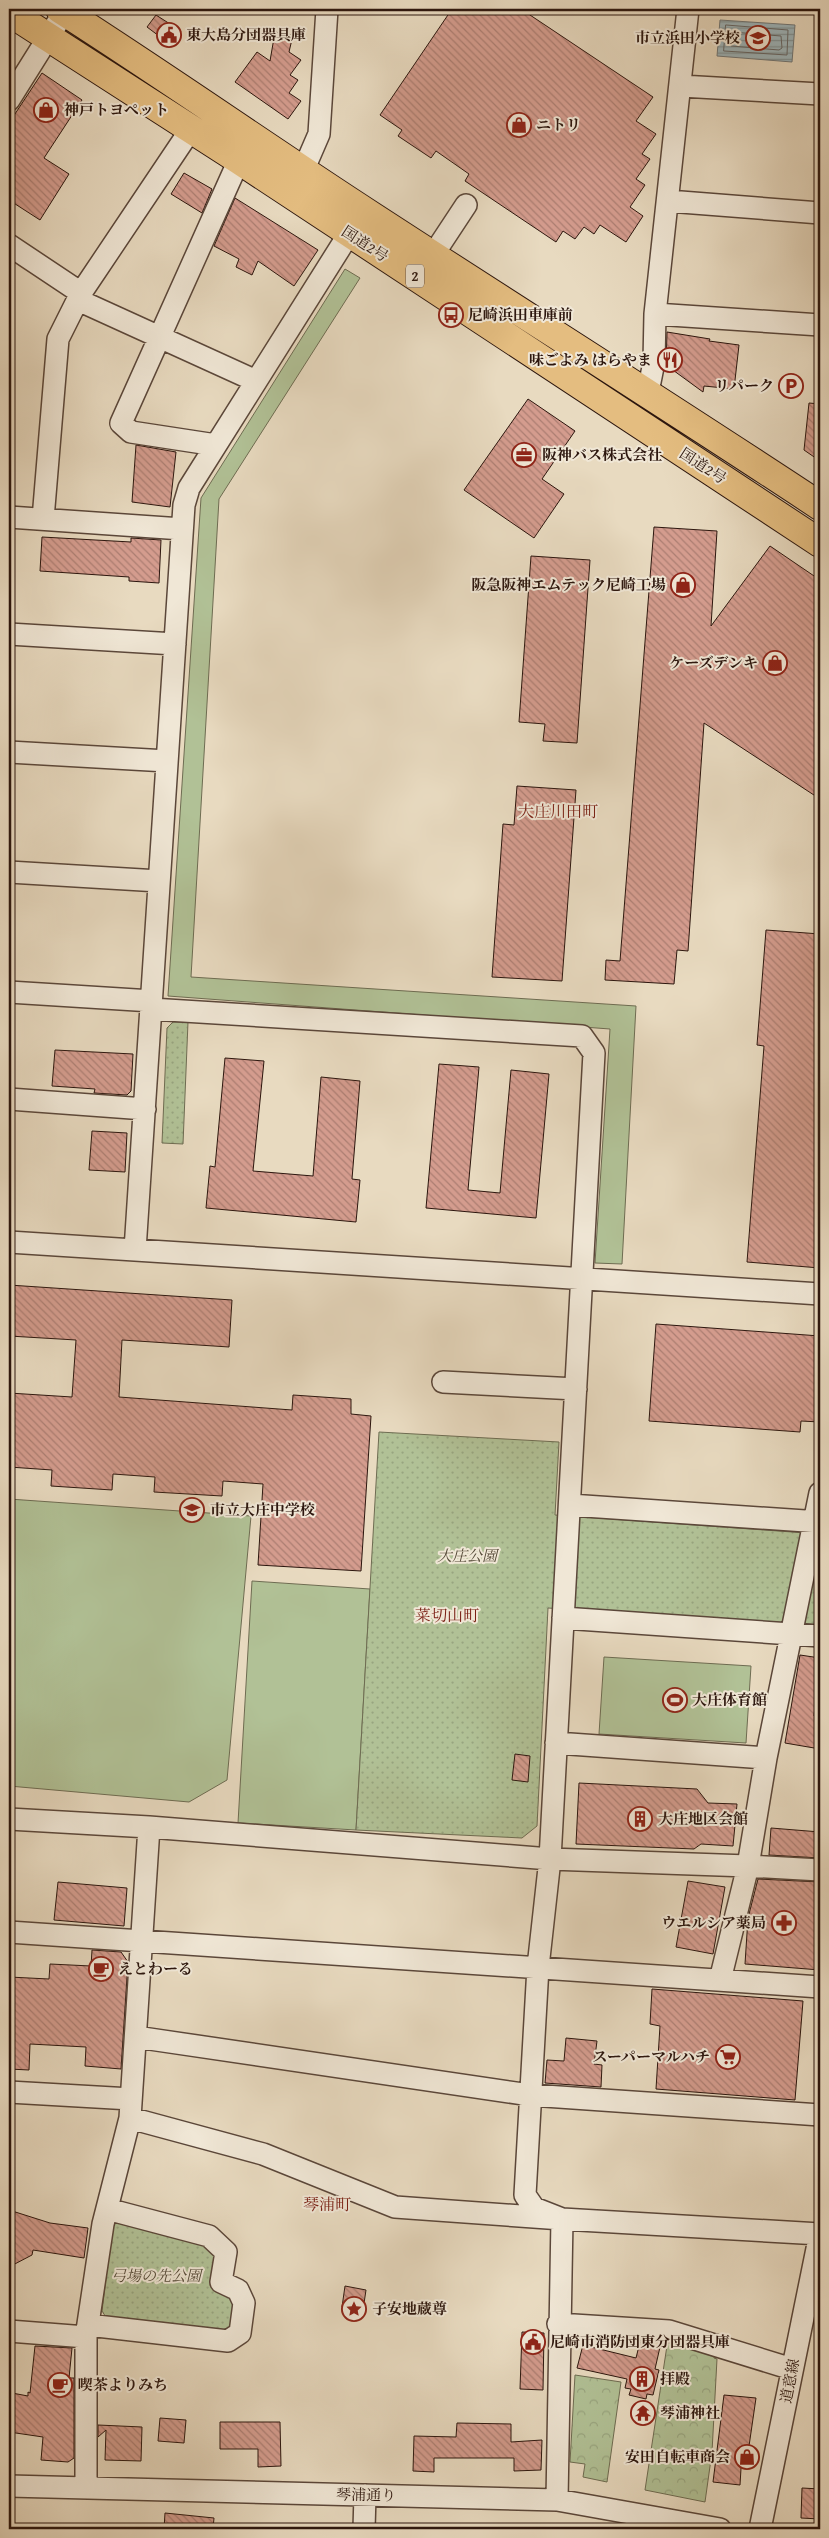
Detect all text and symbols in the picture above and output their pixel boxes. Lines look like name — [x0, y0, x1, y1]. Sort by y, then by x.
public building icon: 東大島分団器具庫 — [156, 22, 182, 48]
place label: 東大島分団器具庫 — [186, 24, 306, 45]
school or university icon: 市立浜田小学校 — [745, 25, 771, 51]
place label: 市立浜田小学校 — [635, 27, 740, 48]
shop icon: 神戸トヨペット — [33, 97, 59, 123]
place label: 神戸トヨペット — [64, 99, 169, 120]
shop icon: ニトリ — [506, 112, 532, 138]
place label: ニトリ — [536, 114, 581, 135]
street label: 国道2号 — [338, 221, 393, 267]
road number: 2 — [406, 264, 424, 288]
bus stop icon: 尼崎浜田車庫前 — [438, 302, 464, 328]
place label: 尼崎浜田車庫前 — [468, 304, 573, 325]
restaurant icon: 味ごよみ はらやま — [657, 347, 683, 373]
place label: 味ごよみ はらやま — [529, 349, 652, 370]
parking icon: リパーク — [778, 373, 804, 399]
place label: リパーク — [714, 375, 774, 396]
office icon: 阪神バス株式会社 — [511, 442, 537, 468]
street label: 国道2号 — [676, 443, 731, 489]
place label: 阪神バス株式会社 — [542, 444, 662, 465]
shop icon: 阪急阪神エムテック尼崎工場 — [670, 572, 696, 598]
place label: 阪急阪神エムテック尼崎工場 — [471, 574, 666, 595]
shop icon: ケーズデンキ — [762, 650, 788, 676]
place label: ケーズデンキ — [669, 652, 758, 673]
district label: 大庄川田町 — [518, 799, 598, 823]
school or university icon: 市立大庄中学校 — [179, 1497, 205, 1523]
place label: 市立大庄中学校 — [210, 1499, 315, 1520]
park label: 大庄公園 — [437, 1545, 500, 1566]
district label: 菜切山町 — [415, 1603, 479, 1627]
sports icon: 大庄体育館 — [662, 1687, 688, 1713]
place label: 大庄体育館 — [692, 1689, 767, 1710]
building icon: 大庄地区会館 — [627, 1806, 653, 1832]
place label: 大庄地区会館 — [658, 1808, 748, 1829]
pharmacy icon: ウエルシア薬局 — [771, 1910, 797, 1936]
place label: ウエルシア薬局 — [661, 1912, 766, 1933]
cafe icon: えとわーる — [88, 1956, 114, 1982]
place label: えとわーる — [118, 1958, 193, 1979]
supermarket icon: スーパーマルハチ — [715, 2044, 741, 2070]
place label: スーパーマルハチ — [593, 2046, 710, 2067]
district label: 琴浦町 — [303, 2192, 351, 2216]
park label: 弓場の先公園 — [111, 2265, 204, 2286]
place icon: 子安地蔵尊 — [341, 2296, 367, 2322]
place label: 子安地蔵尊 — [372, 2298, 447, 2319]
public building icon: 尼崎市消防団東分団器具庫 — [520, 2329, 546, 2355]
place label: 尼崎市消防団東分団器具庫 — [550, 2331, 730, 2352]
street label: 道意線 — [775, 2357, 804, 2405]
building icon: 拝殿 — [629, 2366, 655, 2392]
place label: 拝殿 — [660, 2368, 690, 2389]
cafe icon: 喫茶よりみち — [47, 2372, 73, 2398]
place label: 喫茶よりみち — [78, 2374, 168, 2395]
temple icon: 琴浦神社 — [630, 2400, 656, 2426]
place label: 琴浦神社 — [660, 2402, 720, 2423]
shop icon: 安田自転車商会 — [734, 2444, 760, 2470]
place label: 安田自転車商会 — [625, 2446, 730, 2467]
street label: 琴浦通り — [336, 2483, 396, 2506]

